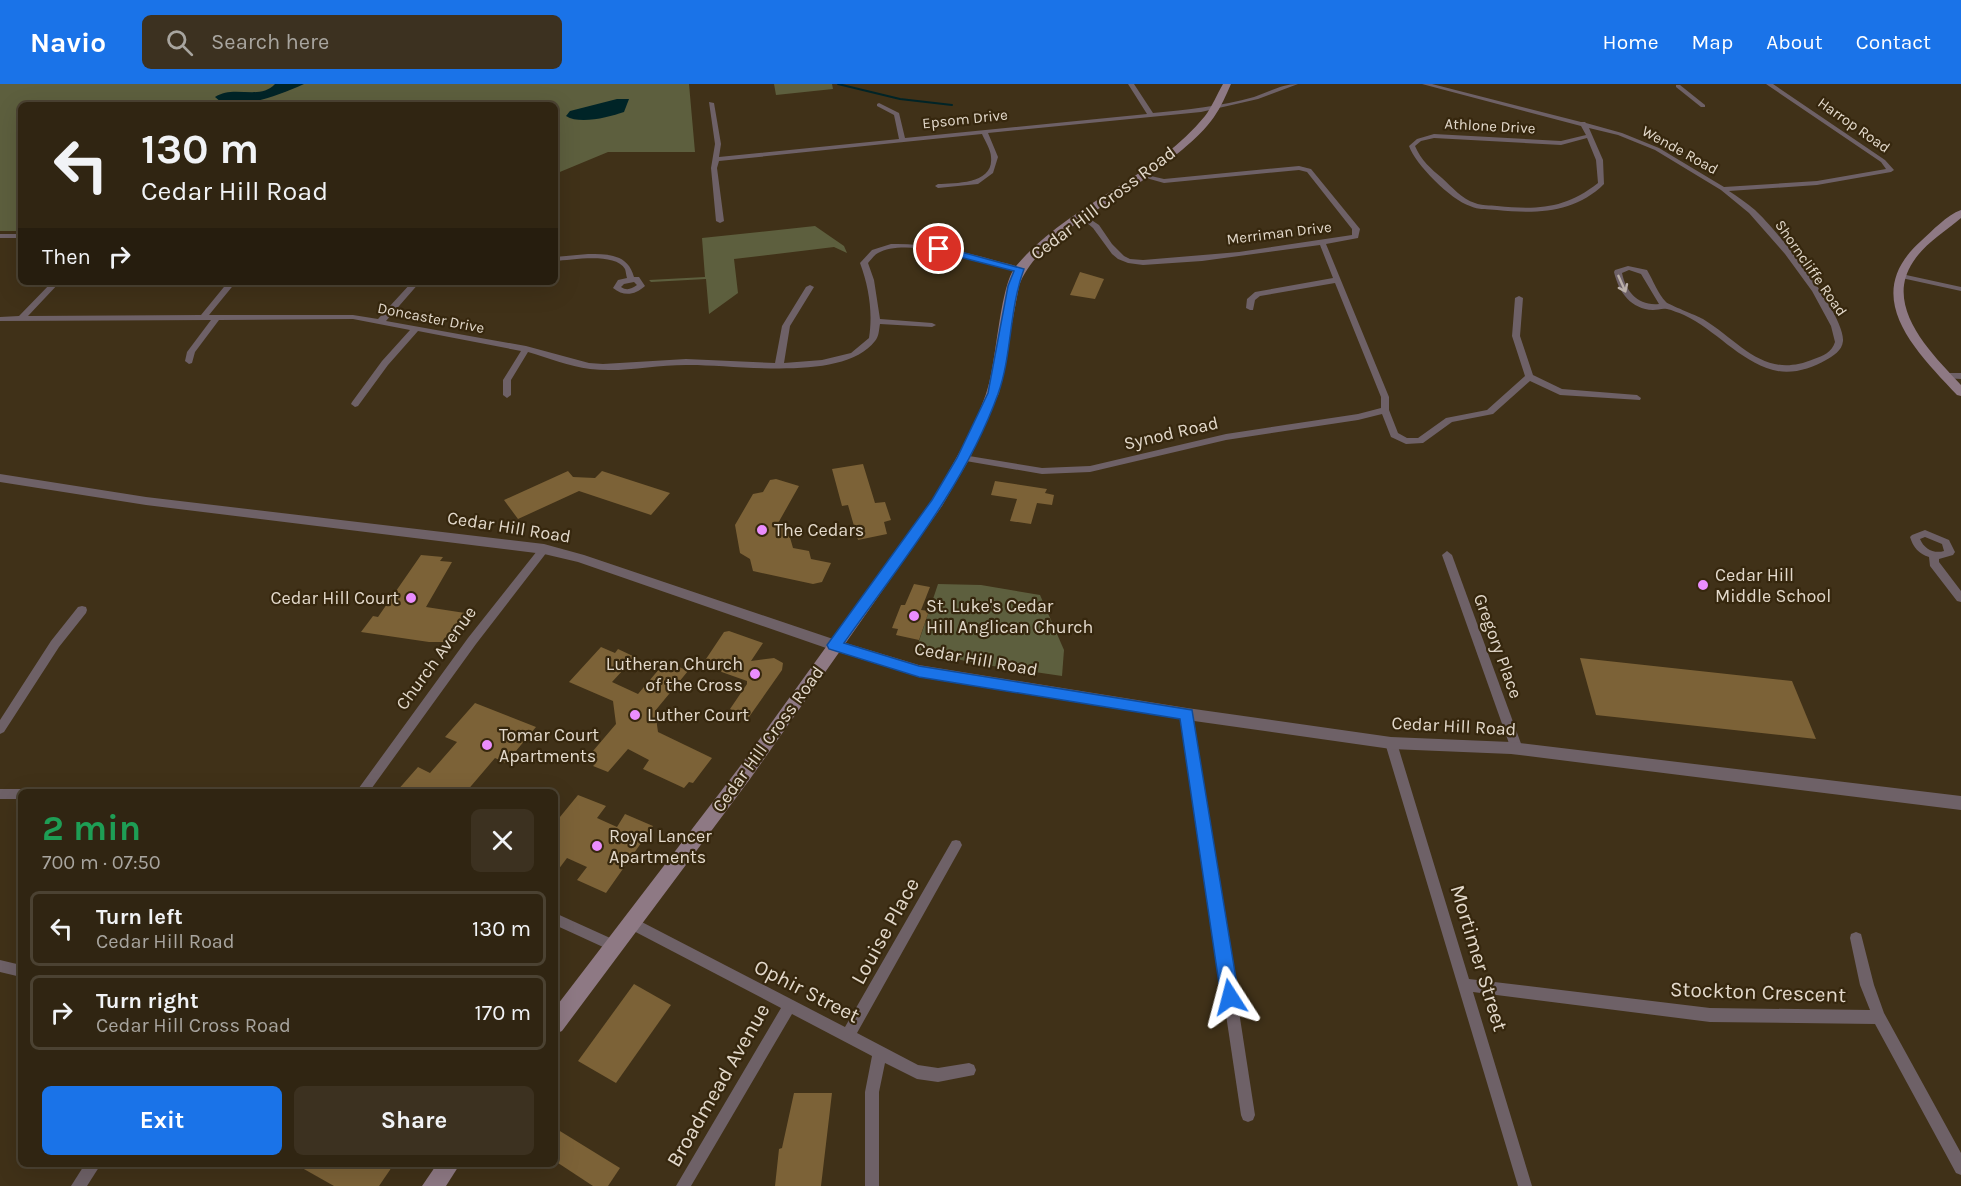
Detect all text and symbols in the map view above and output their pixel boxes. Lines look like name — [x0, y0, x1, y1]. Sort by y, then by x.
search box — [142, 15, 562, 69]
text: Navio — [30, 26, 106, 59]
icon: search — [163, 26, 196, 59]
text: Search here — [211, 29, 329, 55]
text: Home — [1603, 30, 1659, 54]
text: Map — [1692, 30, 1733, 54]
text: About — [1766, 30, 1823, 54]
text: Contact — [1856, 30, 1931, 54]
street label: Harrop Road — [1814, 93, 1894, 157]
street label: Epsom Drive — [921, 106, 1009, 132]
street label: Athlone Drive — [1444, 115, 1536, 137]
street label: Wende Road — [1639, 122, 1721, 178]
text: 130 m — [141, 124, 259, 174]
icon: left — [42, 126, 120, 204]
street label: Cedar Hill Cross Road — [1026, 141, 1180, 265]
text: Cedar Hill Road — [141, 175, 328, 207]
street label: Shorncliffe Road — [1771, 216, 1851, 320]
street label: Merriman Drive — [1225, 218, 1333, 248]
pin — [913, 223, 964, 274]
icon: arrive — [922, 232, 955, 265]
icon: right — [103, 240, 136, 273]
text: Then — [42, 244, 91, 270]
one-way arrow — [1617, 274, 1629, 292]
street label: Doncaster Drive — [376, 299, 486, 337]
street label: Synod Road — [1122, 411, 1220, 455]
street label: Cedar Hill Road — [446, 506, 572, 548]
place label: The Cedars — [774, 519, 864, 541]
marker: The Cedars — [755, 523, 769, 537]
place label: Cedar Hill Middle School — [1715, 564, 1831, 607]
marker: Cedar Hill Middle School — [1696, 578, 1710, 592]
place label: Cedar Hill Court — [271, 587, 399, 609]
marker: Cedar Hill Court — [404, 591, 418, 605]
street label: Gregory Place — [1469, 591, 1527, 701]
place label: St. Luke's Cedar Hill Anglican Church — [926, 595, 1093, 638]
street label: Church Avenue — [391, 602, 481, 714]
marker: St. Luke's Cedar Hill Anglican Church — [907, 609, 921, 623]
street label: Cedar Hill Road — [913, 637, 1039, 681]
place label: Lutheran Church of the Cross — [606, 653, 743, 696]
street label: Cedar Hill Cross Road — [708, 662, 828, 816]
marker: Lutheran Church of the Cross — [748, 667, 762, 681]
place label: Luther Court — [647, 704, 749, 726]
marker: Luther Court — [628, 708, 642, 722]
street label: Cedar Hill Road — [1391, 712, 1517, 740]
place label: Tomar Court Apartments — [499, 724, 599, 767]
marker: Tomar Court Apartments — [480, 738, 494, 752]
text: 2 min — [42, 807, 141, 849]
button: close — [471, 809, 534, 872]
place label: Royal Lancer Apartments — [609, 825, 712, 868]
marker: Royal Lancer Apartments — [590, 839, 604, 853]
text: 700 m · 07:50 — [42, 851, 161, 874]
street label: Louise Place — [846, 874, 924, 988]
street label: Mortimer Street — [1445, 882, 1513, 1034]
text: Turn left — [96, 904, 183, 930]
icon: left — [45, 912, 78, 945]
text: 130 m — [472, 916, 531, 942]
text: Cedar Hill Road — [96, 930, 235, 953]
street label: Ophir Street — [750, 954, 864, 1028]
position arrow — [1198, 965, 1262, 1029]
street label: Stockton Crescent — [1670, 977, 1847, 1007]
text: Turn right — [96, 988, 199, 1014]
icon: right — [45, 996, 78, 1029]
street label: Broadmead Avenue — [661, 999, 775, 1171]
text: 170 m — [475, 1000, 531, 1026]
text: Cedar Hill Cross Road — [96, 1014, 291, 1037]
button: Exit — [42, 1086, 282, 1155]
button: Share — [294, 1086, 534, 1155]

